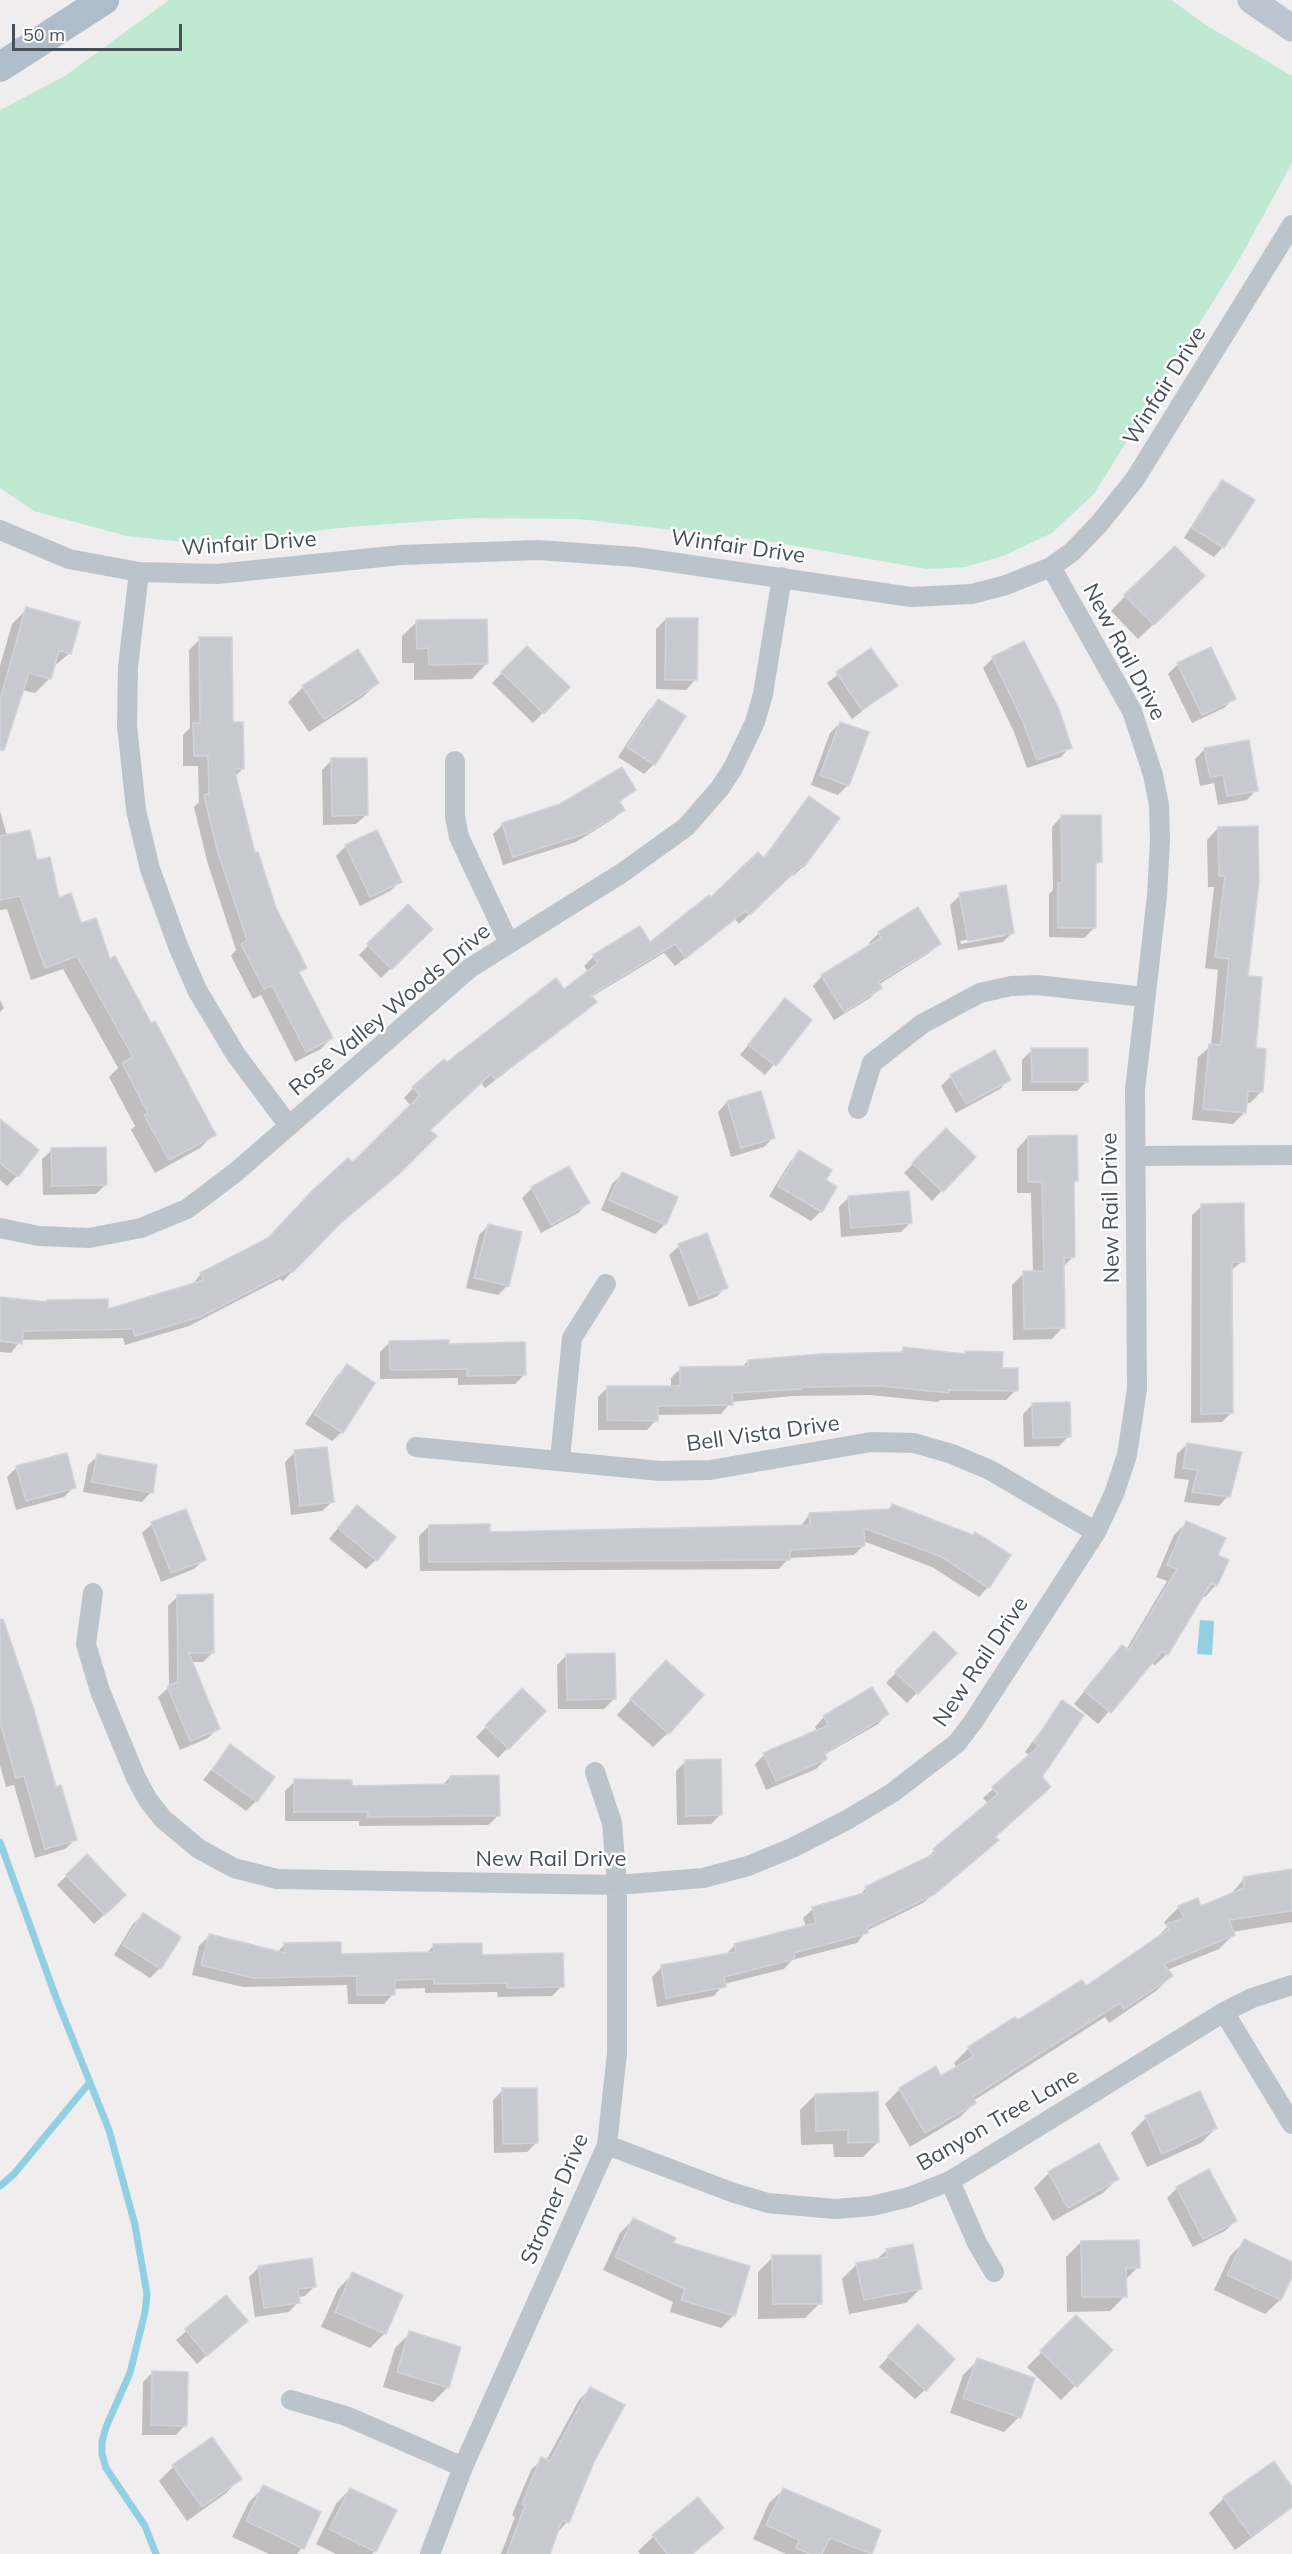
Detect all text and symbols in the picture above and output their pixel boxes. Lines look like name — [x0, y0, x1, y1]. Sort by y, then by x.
scale bar — [15, 12, 184, 50]
text: 50 m — [23, 23, 65, 46]
street label: Winfair Drive — [1118, 322, 1212, 450]
street label: Winfair Drive — [669, 525, 807, 569]
street label: Winfair Drive — [181, 526, 317, 562]
street label: New Rail Drive — [1077, 579, 1171, 725]
street label: Rose Valley Woods Drive — [284, 918, 496, 1102]
street label: New Rail Drive — [1096, 1132, 1126, 1284]
street label: Bell Vista Drive — [685, 1410, 841, 1458]
street label: New Rail Drive — [928, 1592, 1034, 1732]
street label: New Rail Drive — [476, 1846, 626, 1872]
street label: Banyon Tree Lane — [912, 2063, 1084, 2177]
street label: Stromer Drive — [516, 2129, 594, 2269]

